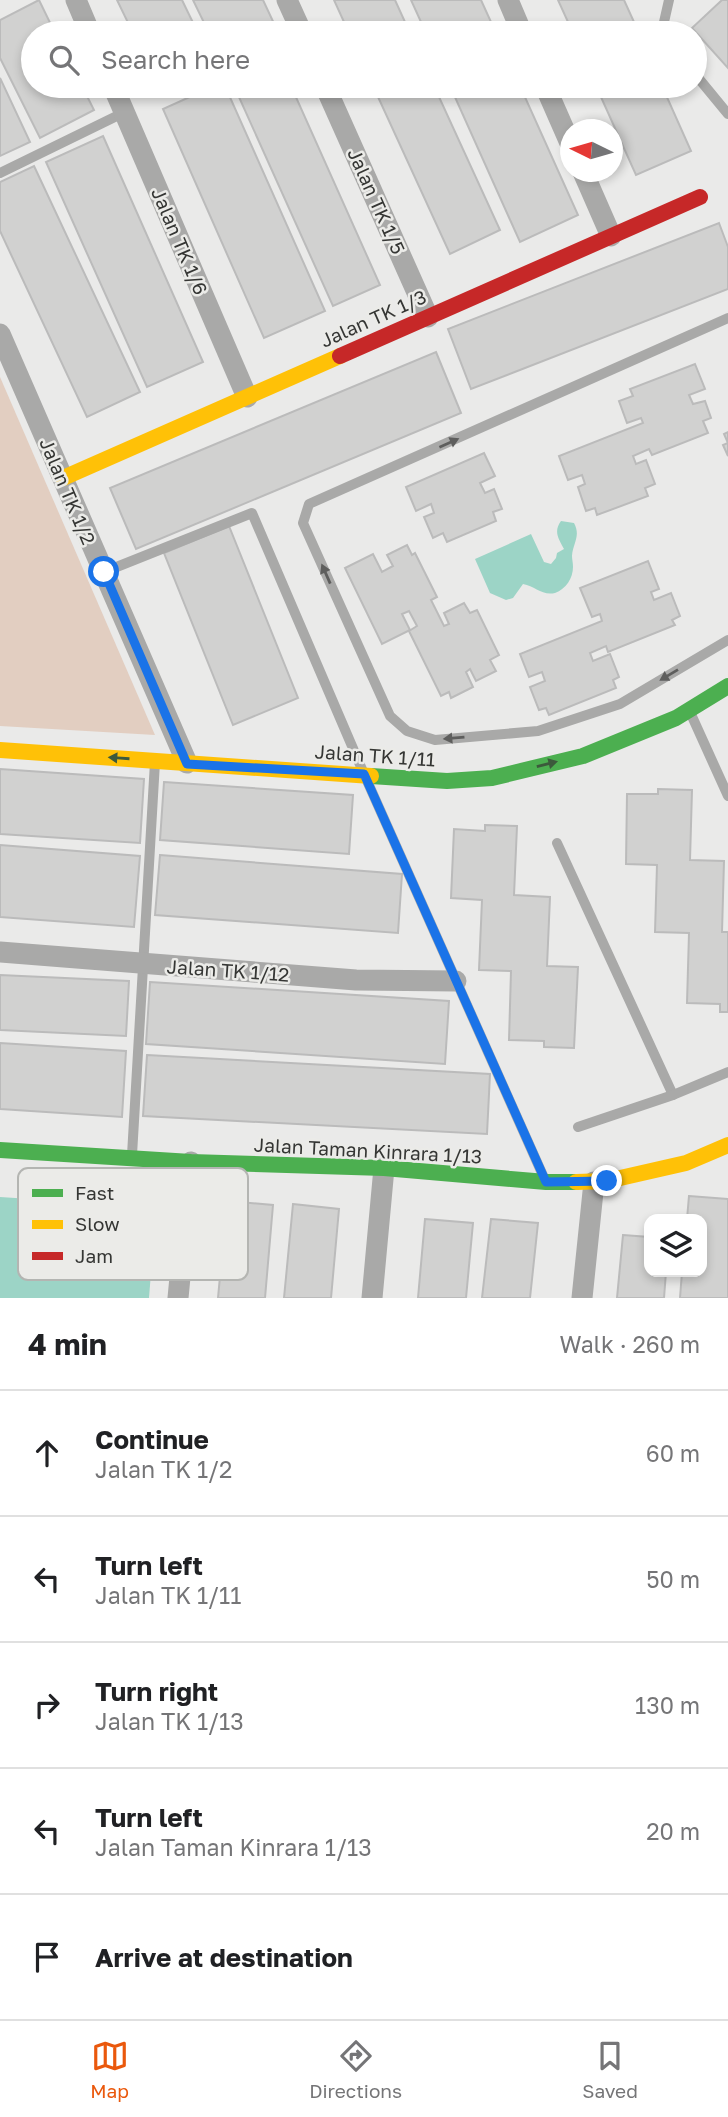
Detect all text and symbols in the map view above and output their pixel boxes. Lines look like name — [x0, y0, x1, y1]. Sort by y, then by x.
search box — [21, 21, 707, 98]
icon: search — [45, 41, 83, 79]
text: Search here — [101, 44, 250, 75]
north arrow — [560, 119, 623, 182]
street label: Jalan TK 1/5 — [343, 144, 411, 258]
street label: Jalan TK 1/6 — [147, 184, 213, 298]
street label: Jalan TK 1/3 — [316, 284, 430, 352]
street label: Jalan TK 1/2 — [35, 434, 101, 548]
one-way arrow — [438, 437, 459, 448]
route start — [88, 556, 119, 587]
one-way arrow — [320, 564, 332, 584]
one-way arrow — [660, 669, 679, 681]
one-way arrow — [443, 733, 465, 744]
street label: Jalan TK 1/11 — [314, 739, 436, 771]
one-way arrow — [108, 753, 130, 764]
one-way arrow — [536, 758, 558, 769]
street label: Jalan TK 1/12 — [166, 954, 290, 986]
street label: Jalan Taman Kinrara 1/13 — [253, 1133, 483, 1167]
route end — [591, 1165, 622, 1196]
legend — [18, 1168, 248, 1280]
text: Fast — [75, 1181, 114, 1204]
text: Slow — [75, 1212, 120, 1235]
map controls — [644, 1214, 707, 1277]
button: layers — [644, 1214, 707, 1277]
text: Jam — [75, 1244, 113, 1267]
text: 4 min — [28, 1326, 107, 1362]
text: Walk · 260 m — [559, 1330, 700, 1358]
text: Continue — [95, 1424, 209, 1455]
icon: ahead — [28, 1434, 66, 1472]
text: 60 m — [646, 1439, 700, 1467]
text: Jalan TK 1/2 — [95, 1455, 232, 1483]
text: Turn left — [95, 1550, 203, 1581]
icon: left — [28, 1560, 66, 1598]
text: 50 m — [646, 1565, 700, 1593]
text: Jalan TK 1/11 — [95, 1581, 241, 1609]
text: Turn right — [95, 1676, 218, 1707]
icon: right — [28, 1686, 66, 1724]
text: 130 m — [635, 1691, 700, 1719]
text: Jalan TK 1/13 — [95, 1707, 244, 1735]
text: Turn left — [95, 1802, 203, 1833]
icon: left — [28, 1812, 66, 1850]
text: 20 m — [646, 1817, 700, 1845]
text: Jalan Taman Kinrara 1/13 — [95, 1833, 372, 1861]
icon: arrive — [28, 1938, 66, 1976]
text: Arrive at destination — [95, 1942, 353, 1973]
tab: Map — [90, 2037, 129, 2102]
tab: Directions — [309, 2037, 402, 2102]
tab: Saved — [582, 2037, 638, 2102]

